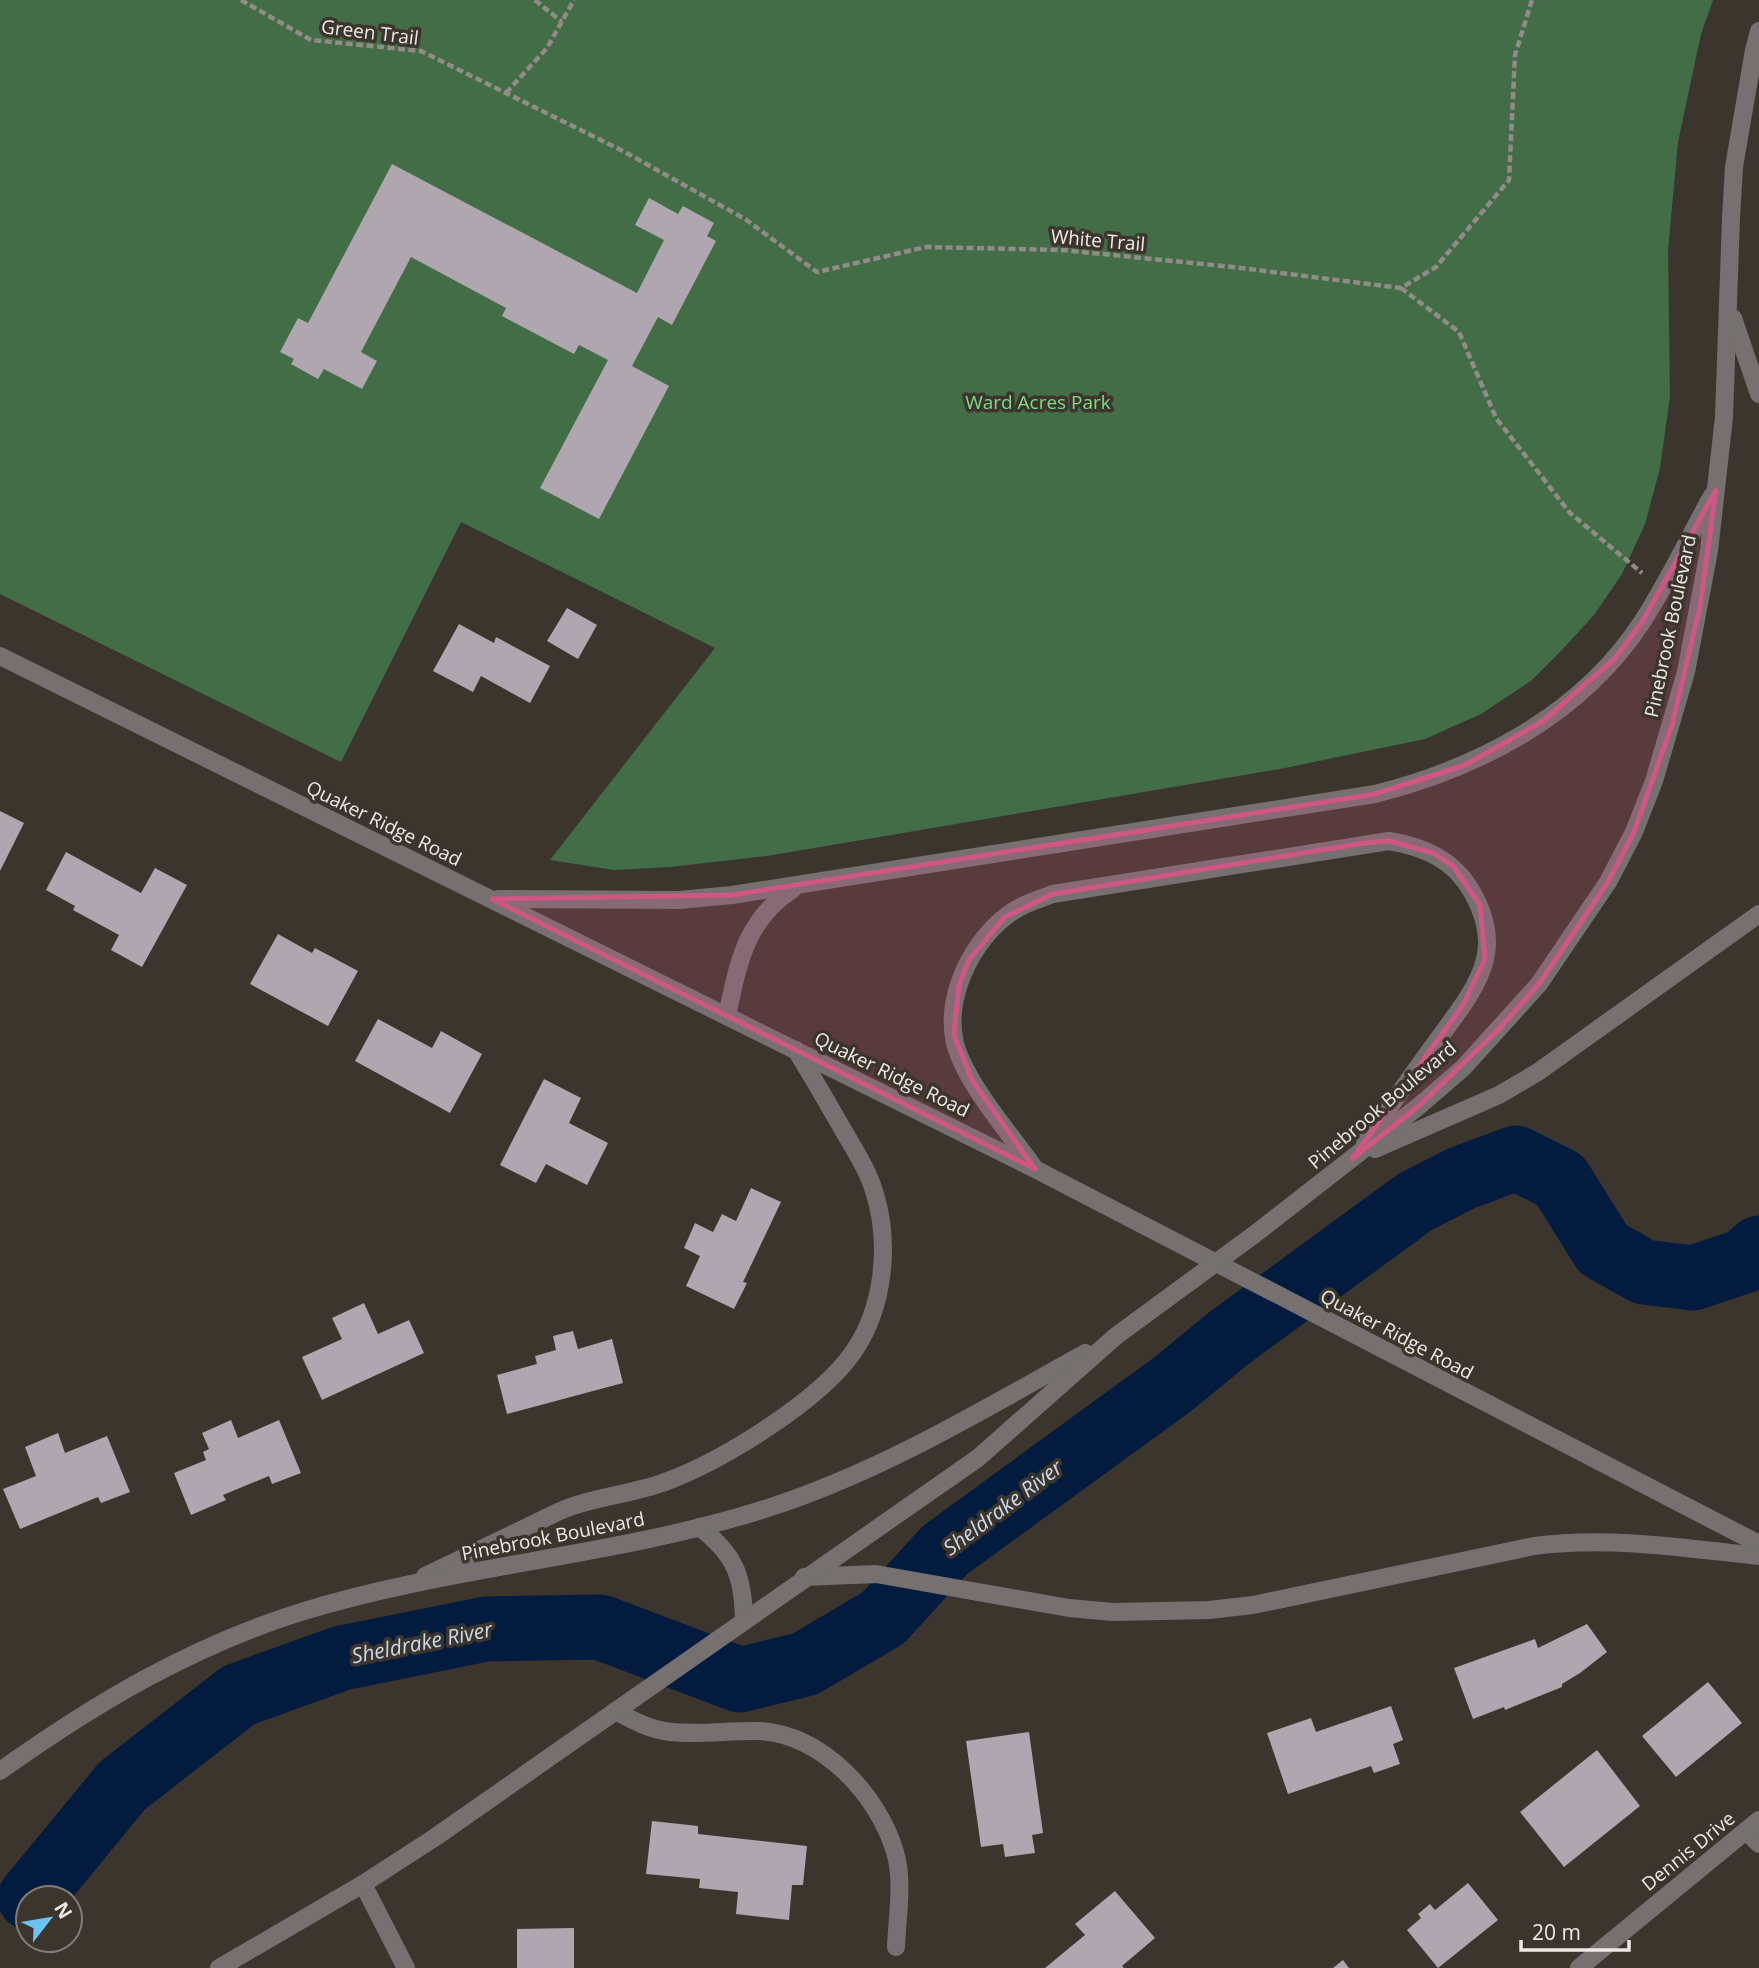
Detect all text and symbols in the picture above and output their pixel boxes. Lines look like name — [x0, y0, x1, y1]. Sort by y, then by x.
street label: Green Trail — [320, 13, 420, 51]
street label: White Trail — [1050, 223, 1146, 257]
park label: Ward Acres Park — [965, 389, 1111, 415]
street label: Pinebrook Boulevard — [1638, 532, 1702, 720]
street label: Quaker Ridge Road — [302, 774, 466, 872]
street label: Quaker Ridge Road — [810, 1025, 974, 1123]
street label: Pinebrook Boulevard — [1302, 1035, 1462, 1175]
street label: Quaker Ridge Road — [1316, 1283, 1478, 1385]
water label: Sheldrake River — [937, 1453, 1068, 1561]
street label: Pinebrook Boulevard — [459, 1505, 647, 1567]
water label: Sheldrake River — [349, 1615, 495, 1669]
street label: Dennis Drive — [1636, 1805, 1740, 1897]
north arrow — [14, 1884, 84, 1954]
text: N — [48, 1897, 79, 1924]
scale bar — [1521, 1909, 1630, 1953]
text: 20 m — [1532, 1918, 1581, 1946]

